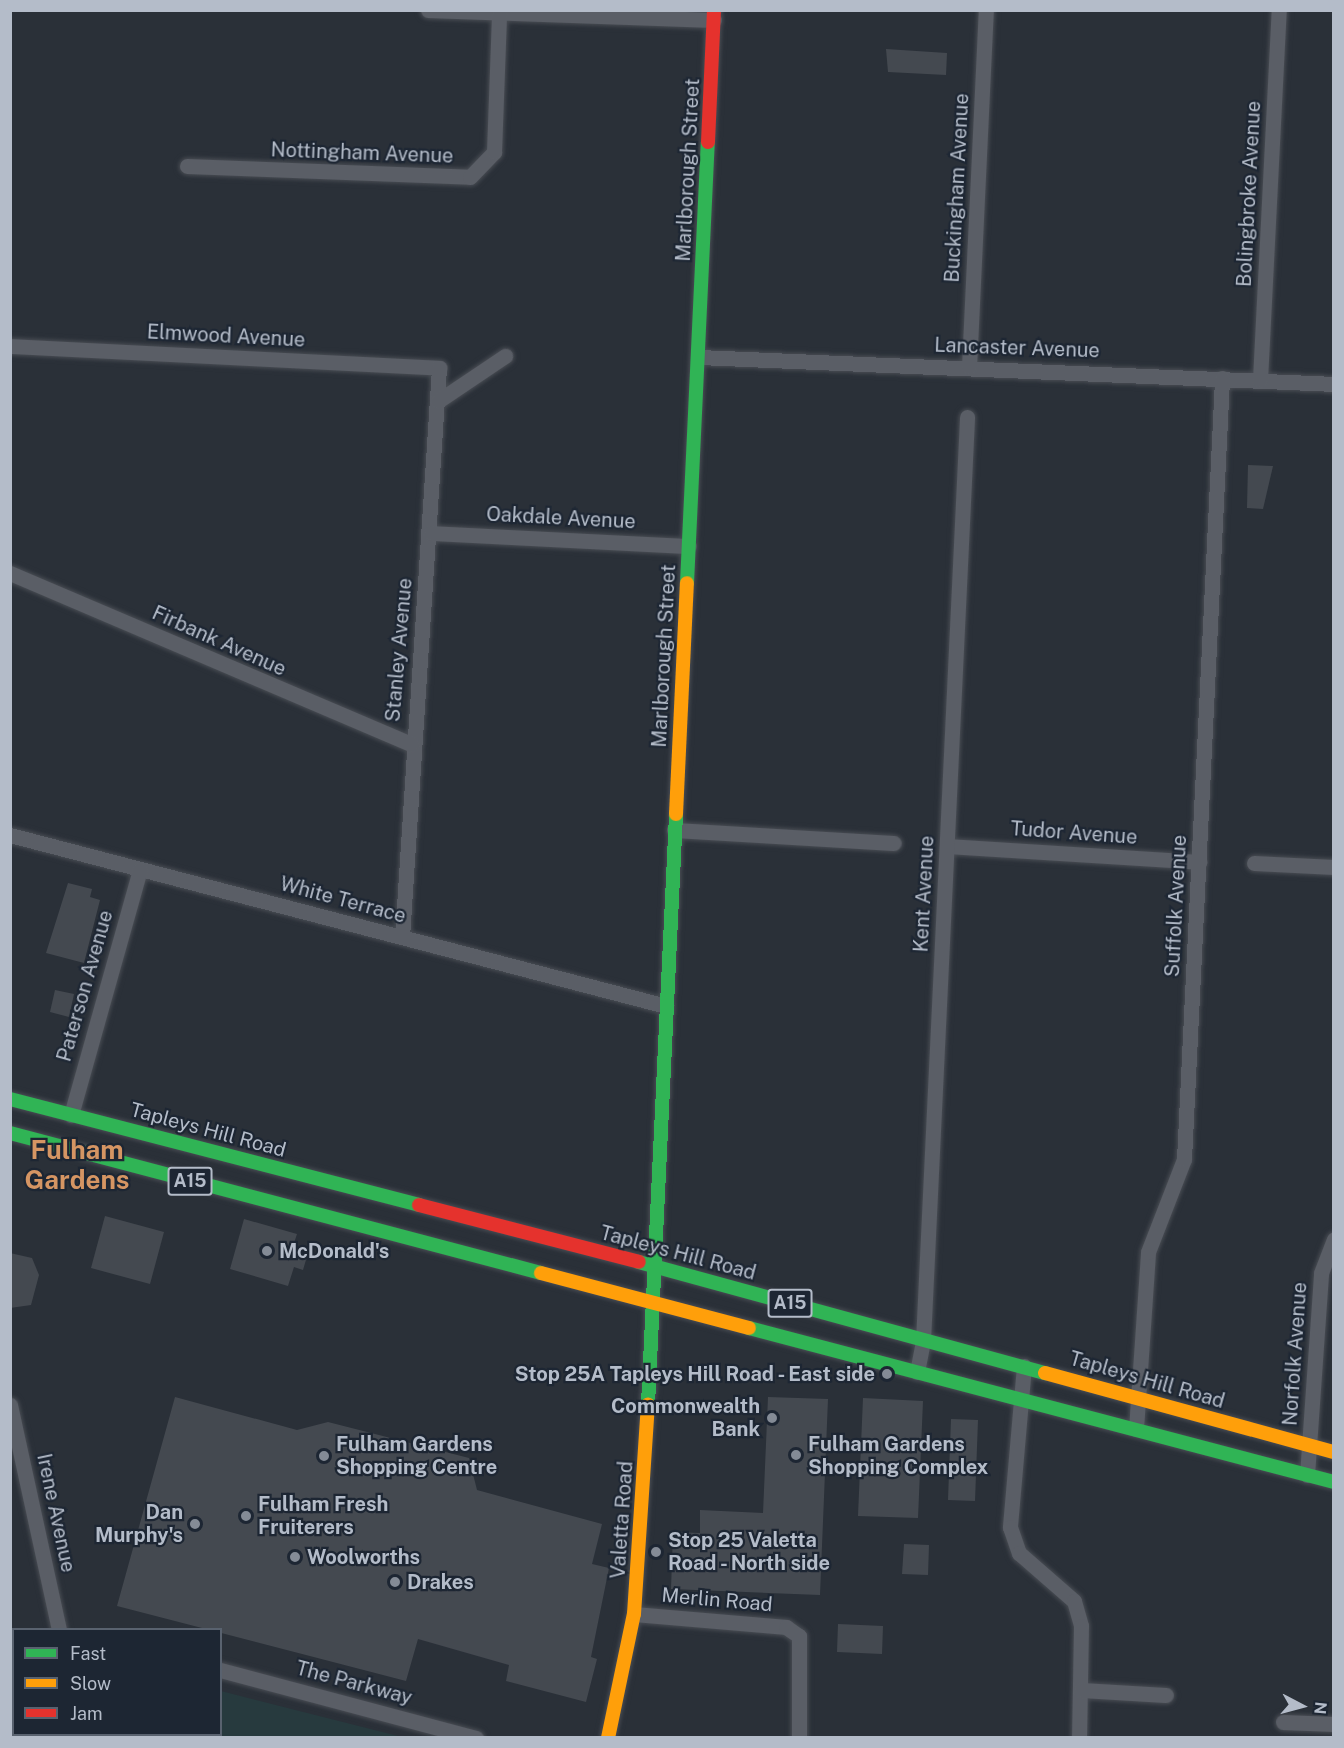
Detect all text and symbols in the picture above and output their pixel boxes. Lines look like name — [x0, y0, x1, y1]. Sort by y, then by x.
street label: Marlborough Street — [671, 78, 705, 262]
street label: Buckingham Avenue — [940, 93, 974, 283]
street label: Bolingbroke Avenue — [1232, 100, 1266, 288]
street label: Nottingham Avenue — [270, 138, 454, 168]
street label: Elmwood Avenue — [146, 320, 306, 352]
street label: Lancaster Avenue — [934, 333, 1100, 363]
street label: Oakdale Avenue — [486, 502, 636, 534]
street label: Marlborough Street — [647, 564, 681, 748]
street label: Stanley Avenue — [381, 577, 417, 723]
street label: Firbank Avenue — [148, 601, 290, 681]
street label: Tudor Avenue — [1010, 817, 1138, 849]
street label: Suffolk Avenue — [1160, 834, 1192, 978]
street label: Kent Avenue — [909, 835, 939, 953]
street label: White Terrace — [277, 872, 409, 928]
street label: Paterson Avenue — [52, 908, 118, 1064]
street label: Tapleys Hill Road — [127, 1098, 289, 1162]
district label: Fulham Gardens — [25, 1134, 129, 1196]
road number: A15 — [168, 1166, 213, 1196]
street label: Tapleys Hill Road — [597, 1221, 759, 1285]
place label: McDonald's — [279, 1239, 389, 1263]
marker: McDonald's — [260, 1244, 274, 1258]
street label: Norfolk Avenue — [1278, 1281, 1312, 1427]
road number: A15 — [768, 1288, 812, 1318]
street label: Tapleys Hill Road — [1067, 1346, 1227, 1414]
place label: Stop 25A Tapleys Hill Road - East side — [512, 1362, 875, 1386]
marker: Stop 25A Tapleys Hill Road - East side — [880, 1367, 894, 1381]
place label: Commonwealth Bank — [611, 1394, 760, 1441]
marker: Commonwealth Bank — [765, 1411, 779, 1425]
place label: Fulham Gardens Shopping Centre — [336, 1432, 497, 1479]
place label: Fulham Gardens Shopping Complex — [808, 1432, 988, 1479]
marker: Fulham Gardens Shopping Complex — [789, 1448, 803, 1462]
marker: Fulham Gardens Shopping Centre — [317, 1449, 331, 1463]
street label: Irene Avenue — [32, 1451, 80, 1575]
street label: Valetta Road — [606, 1460, 638, 1580]
place label: Fulham Fresh Fruiterers — [258, 1492, 388, 1539]
place label: Dan Murphy's — [95, 1500, 183, 1547]
marker: Fulham Fresh Fruiterers — [239, 1509, 253, 1523]
marker: Dan Murphy's — [188, 1517, 202, 1531]
place label: Stop 25 Valetta Road - North side — [668, 1528, 833, 1575]
place label: Woolworths — [307, 1545, 420, 1569]
marker: Stop 25 Valetta Road - North side — [649, 1545, 663, 1559]
marker: Woolworths — [288, 1550, 302, 1564]
place label: Drakes — [407, 1570, 474, 1594]
marker: Drakes — [388, 1575, 402, 1589]
street label: Merlin Road — [660, 1583, 774, 1617]
legend — [12, 1628, 222, 1736]
text: Fast — [70, 1643, 106, 1664]
street label: The Parkway — [293, 1656, 415, 1710]
text: Slow — [70, 1673, 111, 1694]
north arrow — [1272, 1676, 1332, 1736]
text: N — [1310, 1701, 1331, 1715]
text: Jam — [70, 1703, 103, 1724]

